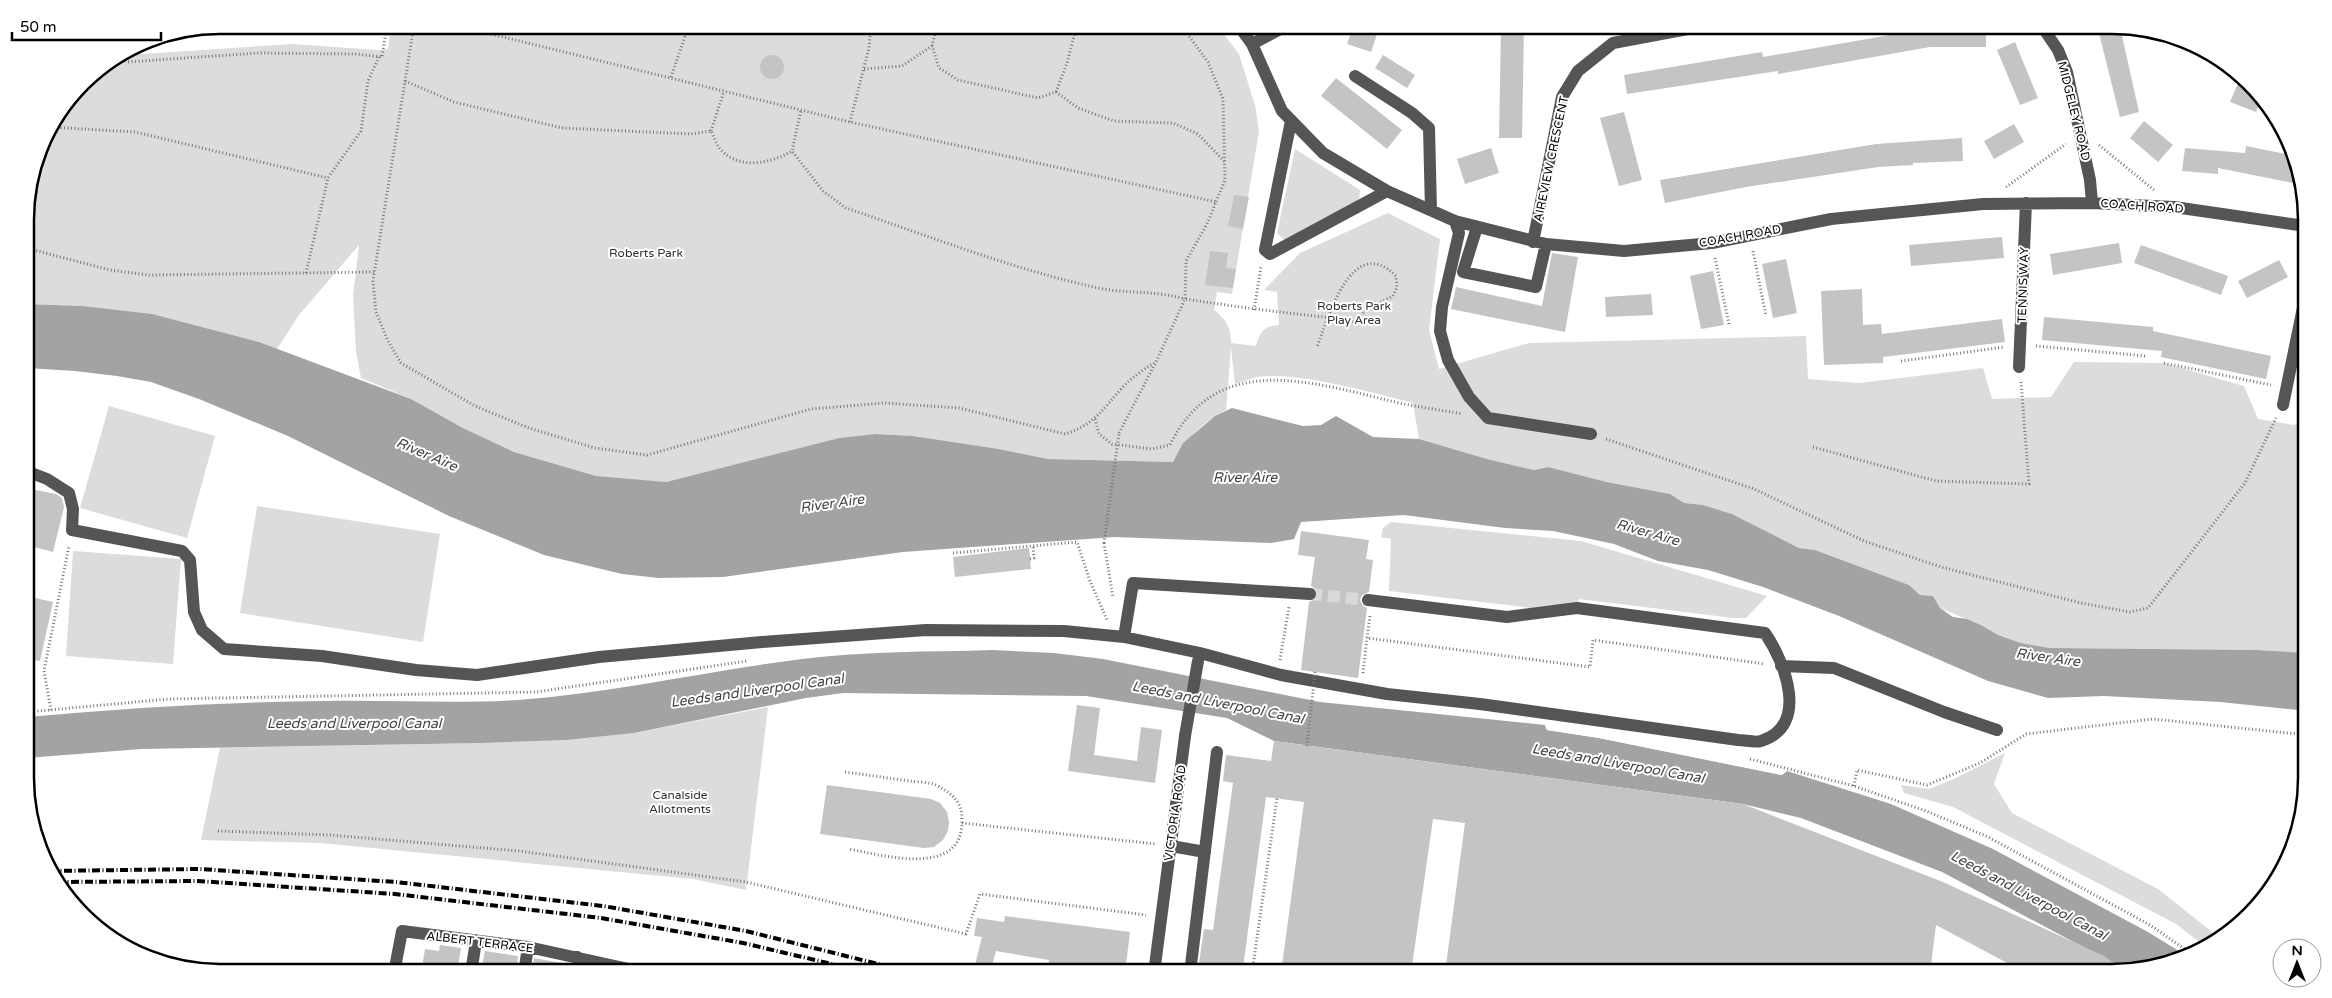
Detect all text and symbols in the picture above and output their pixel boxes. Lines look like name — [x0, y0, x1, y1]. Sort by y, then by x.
scale bar — [12, 10, 161, 42]
text: 50 m — [20, 18, 57, 36]
street label: MIDGELEY ROAD — [2055, 60, 2093, 162]
street label: AIREVIEW CRESCENT — [1531, 94, 1571, 223]
street label: COACH ROAD — [2100, 196, 2184, 216]
street label: COACH ROAD — [1698, 222, 1782, 250]
park label: Roberts Park — [609, 246, 683, 260]
street label: TENNIS WAY — [2015, 246, 2031, 323]
park label: Roberts Park Play Area — [1317, 299, 1391, 327]
water label: River Aire — [394, 434, 461, 475]
water label: River Aire — [1213, 469, 1278, 486]
water label: River Aire — [799, 490, 866, 516]
water label: River Aire — [1614, 515, 1682, 550]
water label: River Aire — [2015, 645, 2082, 671]
water label: Leeds and Liverpool Canal — [669, 670, 846, 711]
water label: Leeds and Liverpool Canal — [1131, 677, 1307, 728]
water label: Leeds and Liverpool Canal — [267, 715, 443, 732]
water label: Leeds and Liverpool Canal — [1530, 740, 1707, 787]
street label: VICTORIA ROAD — [1161, 764, 1189, 862]
park label: Canalside Allotments — [649, 788, 711, 816]
water label: Leeds and Liverpool Canal — [1948, 847, 2111, 945]
street label: ALBERT TERRACE — [426, 928, 535, 956]
north arrow — [2272, 938, 2322, 988]
text: N — [2291, 942, 2303, 959]

